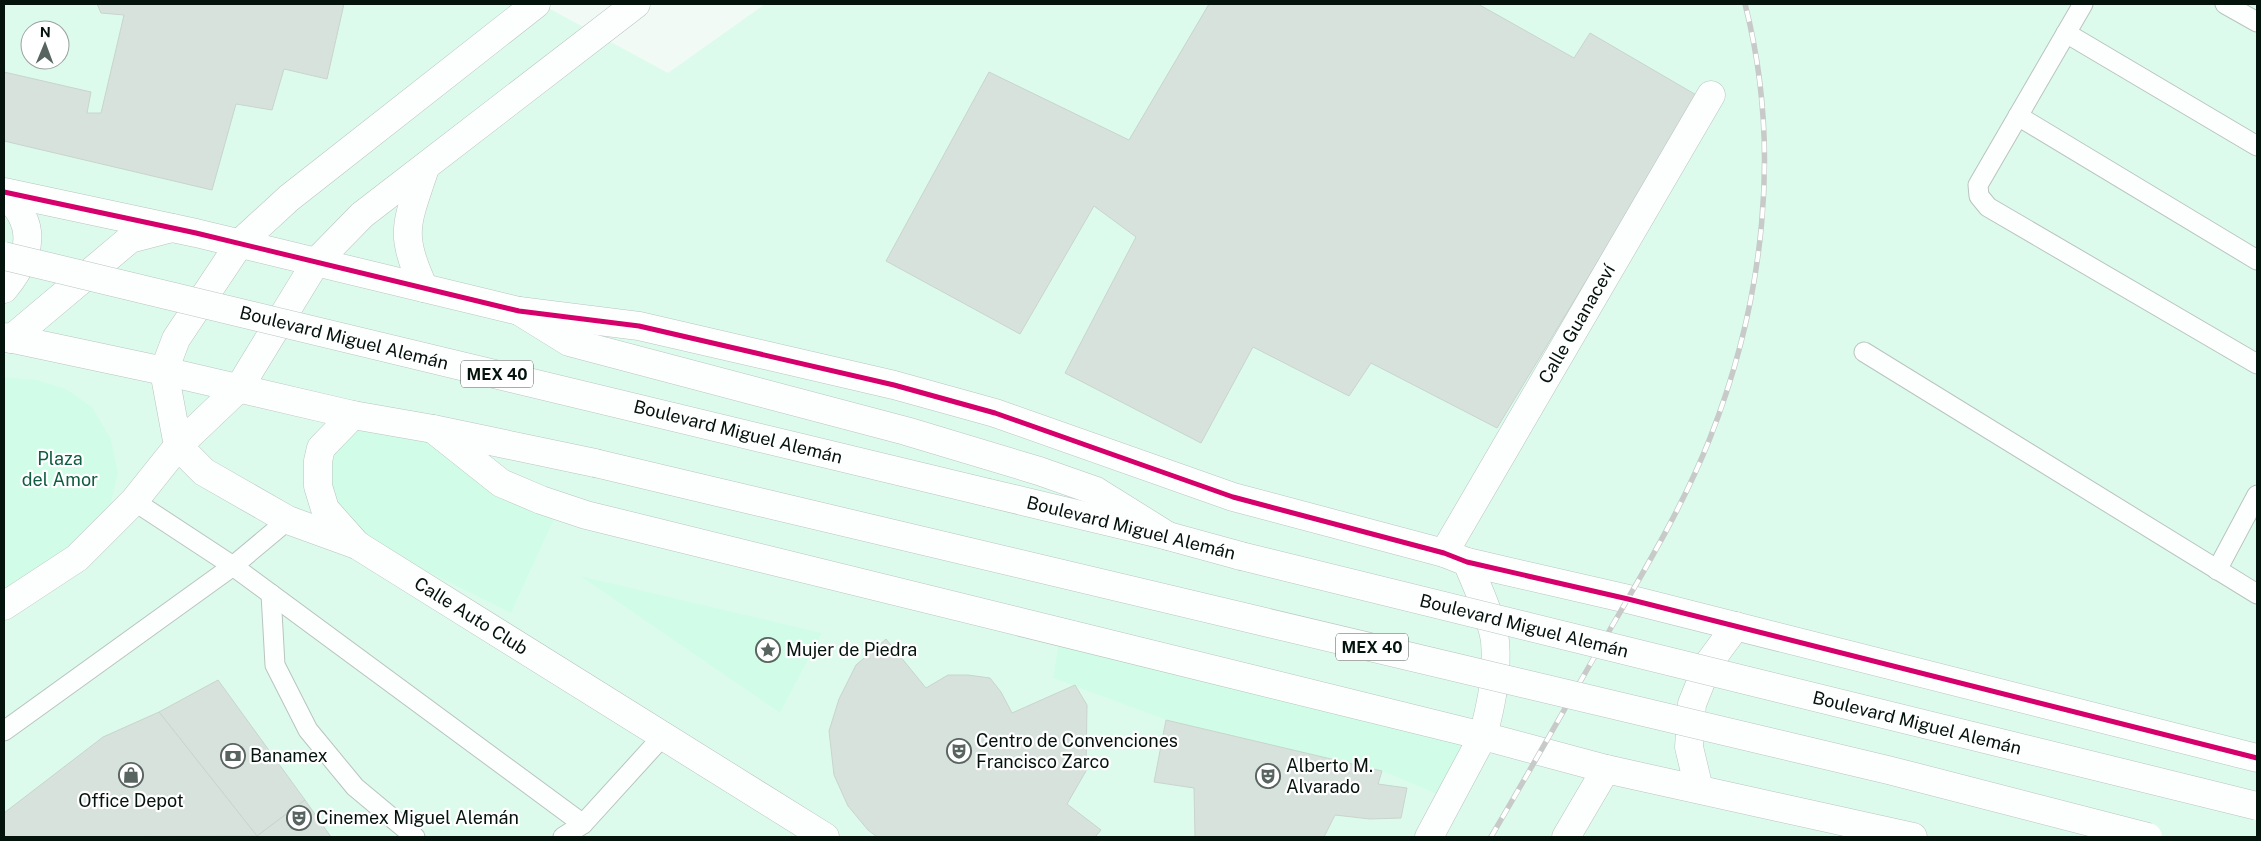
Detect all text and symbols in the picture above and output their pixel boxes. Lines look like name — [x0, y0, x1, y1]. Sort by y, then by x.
north arrow — [20, 20, 70, 70]
text: N — [40, 24, 51, 40]
street label: Calle Guanaceví — [1534, 260, 1619, 387]
street label: Boulevard Miguel Alemán — [238, 301, 451, 374]
road number: MEX 40 — [461, 360, 533, 388]
street label: Boulevard Miguel Alemán — [632, 395, 845, 468]
park label: Plaza del Amor — [22, 448, 98, 490]
street label: Boulevard Miguel Alemán — [1025, 491, 1238, 564]
street label: Calle Auto Club — [411, 572, 532, 659]
street label: Boulevard Miguel Alemán — [1418, 589, 1631, 662]
road number: MEX 40 — [1336, 634, 1408, 660]
place icon: Mujer de Piedra — [755, 637, 781, 663]
place label: Mujer de Piedra — [786, 639, 917, 660]
street label: Boulevard Miguel Alemán — [1811, 686, 2024, 759]
place label: Centro de Convenciones Francisco Zarco — [976, 730, 1178, 772]
theatre icon: Centro de Convenciones Francisco Zarco — [946, 738, 972, 764]
bank icon: Banamex — [220, 743, 246, 769]
place label: Banamex — [250, 745, 328, 766]
place label: Alberto M. Alvarado — [1286, 755, 1373, 797]
shop icon: Office Depot — [118, 762, 144, 788]
theatre icon: Alberto M. Alvarado — [1255, 763, 1281, 789]
place label: Office Depot — [78, 790, 184, 811]
theatre icon: Cinemex Miguel Alemán — [286, 805, 312, 831]
place label: Cinemex Miguel Alemán — [316, 807, 519, 828]

